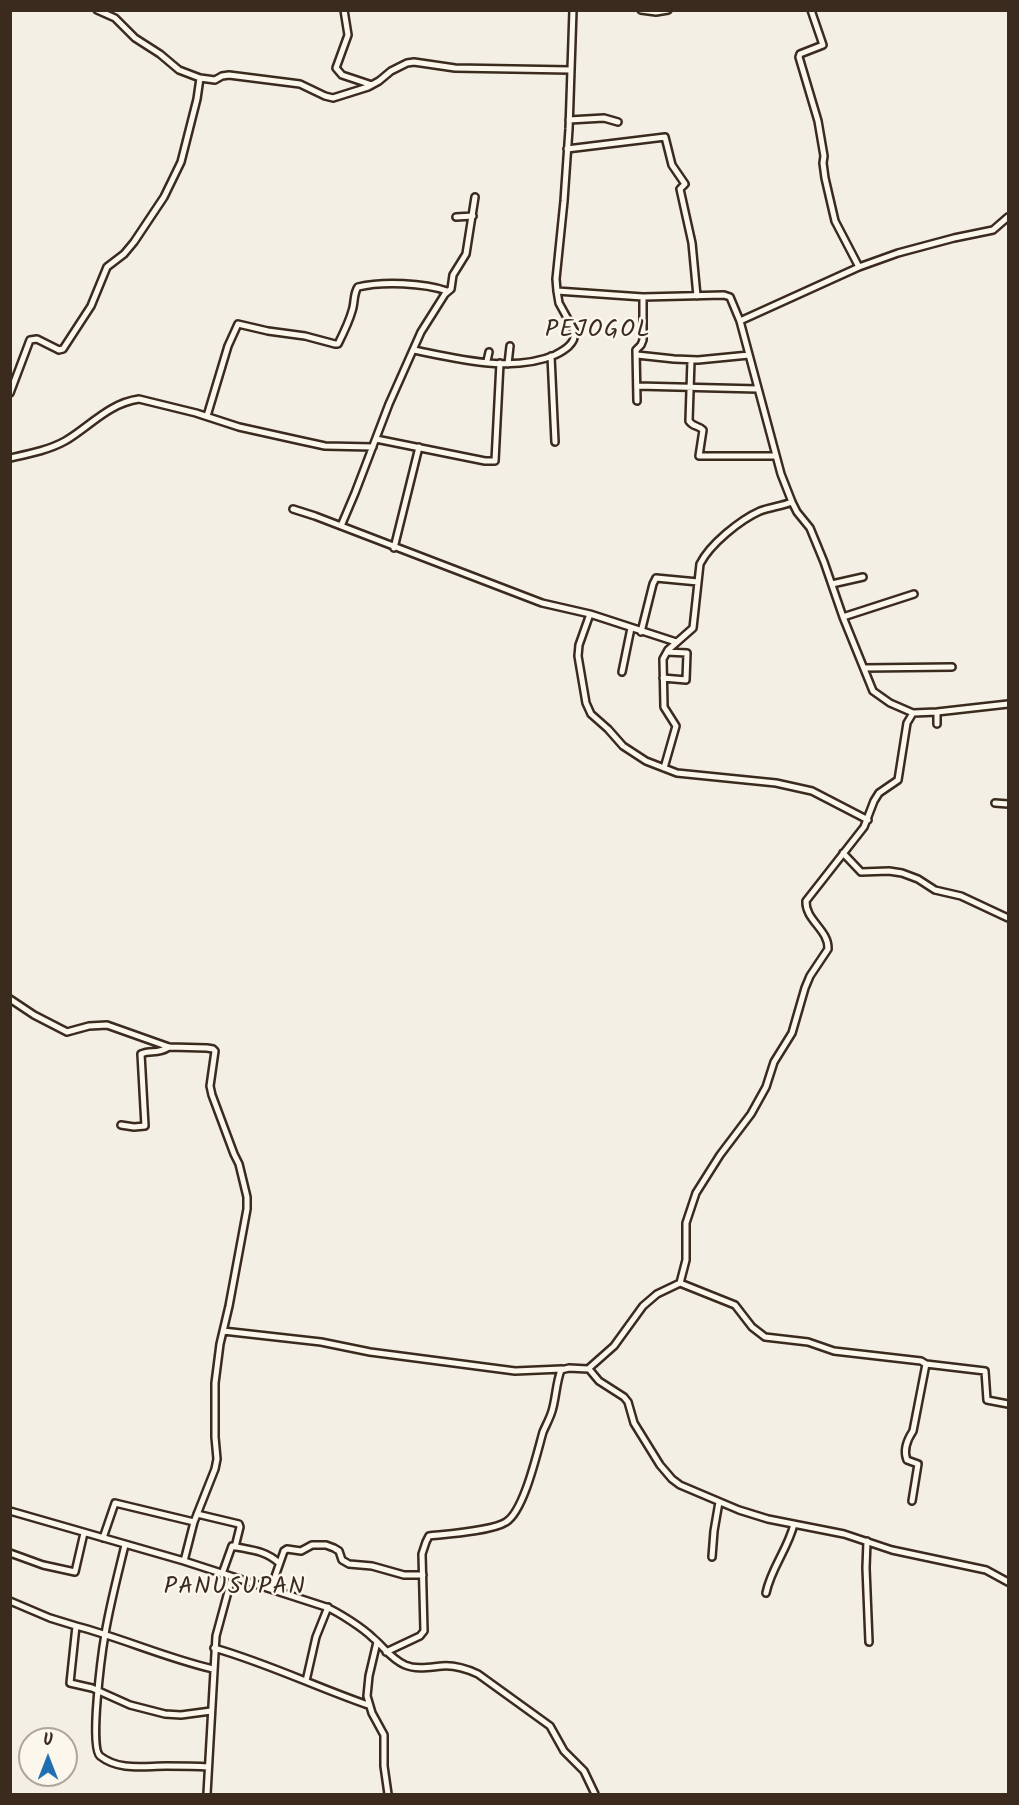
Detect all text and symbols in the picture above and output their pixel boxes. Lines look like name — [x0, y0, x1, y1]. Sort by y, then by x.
district label: PEJOGOL — [545, 318, 651, 346]
district label: PANUSUPAN — [164, 1575, 306, 1603]
north arrow — [18, 1727, 78, 1787]
text: U — [43, 1728, 53, 1753]

